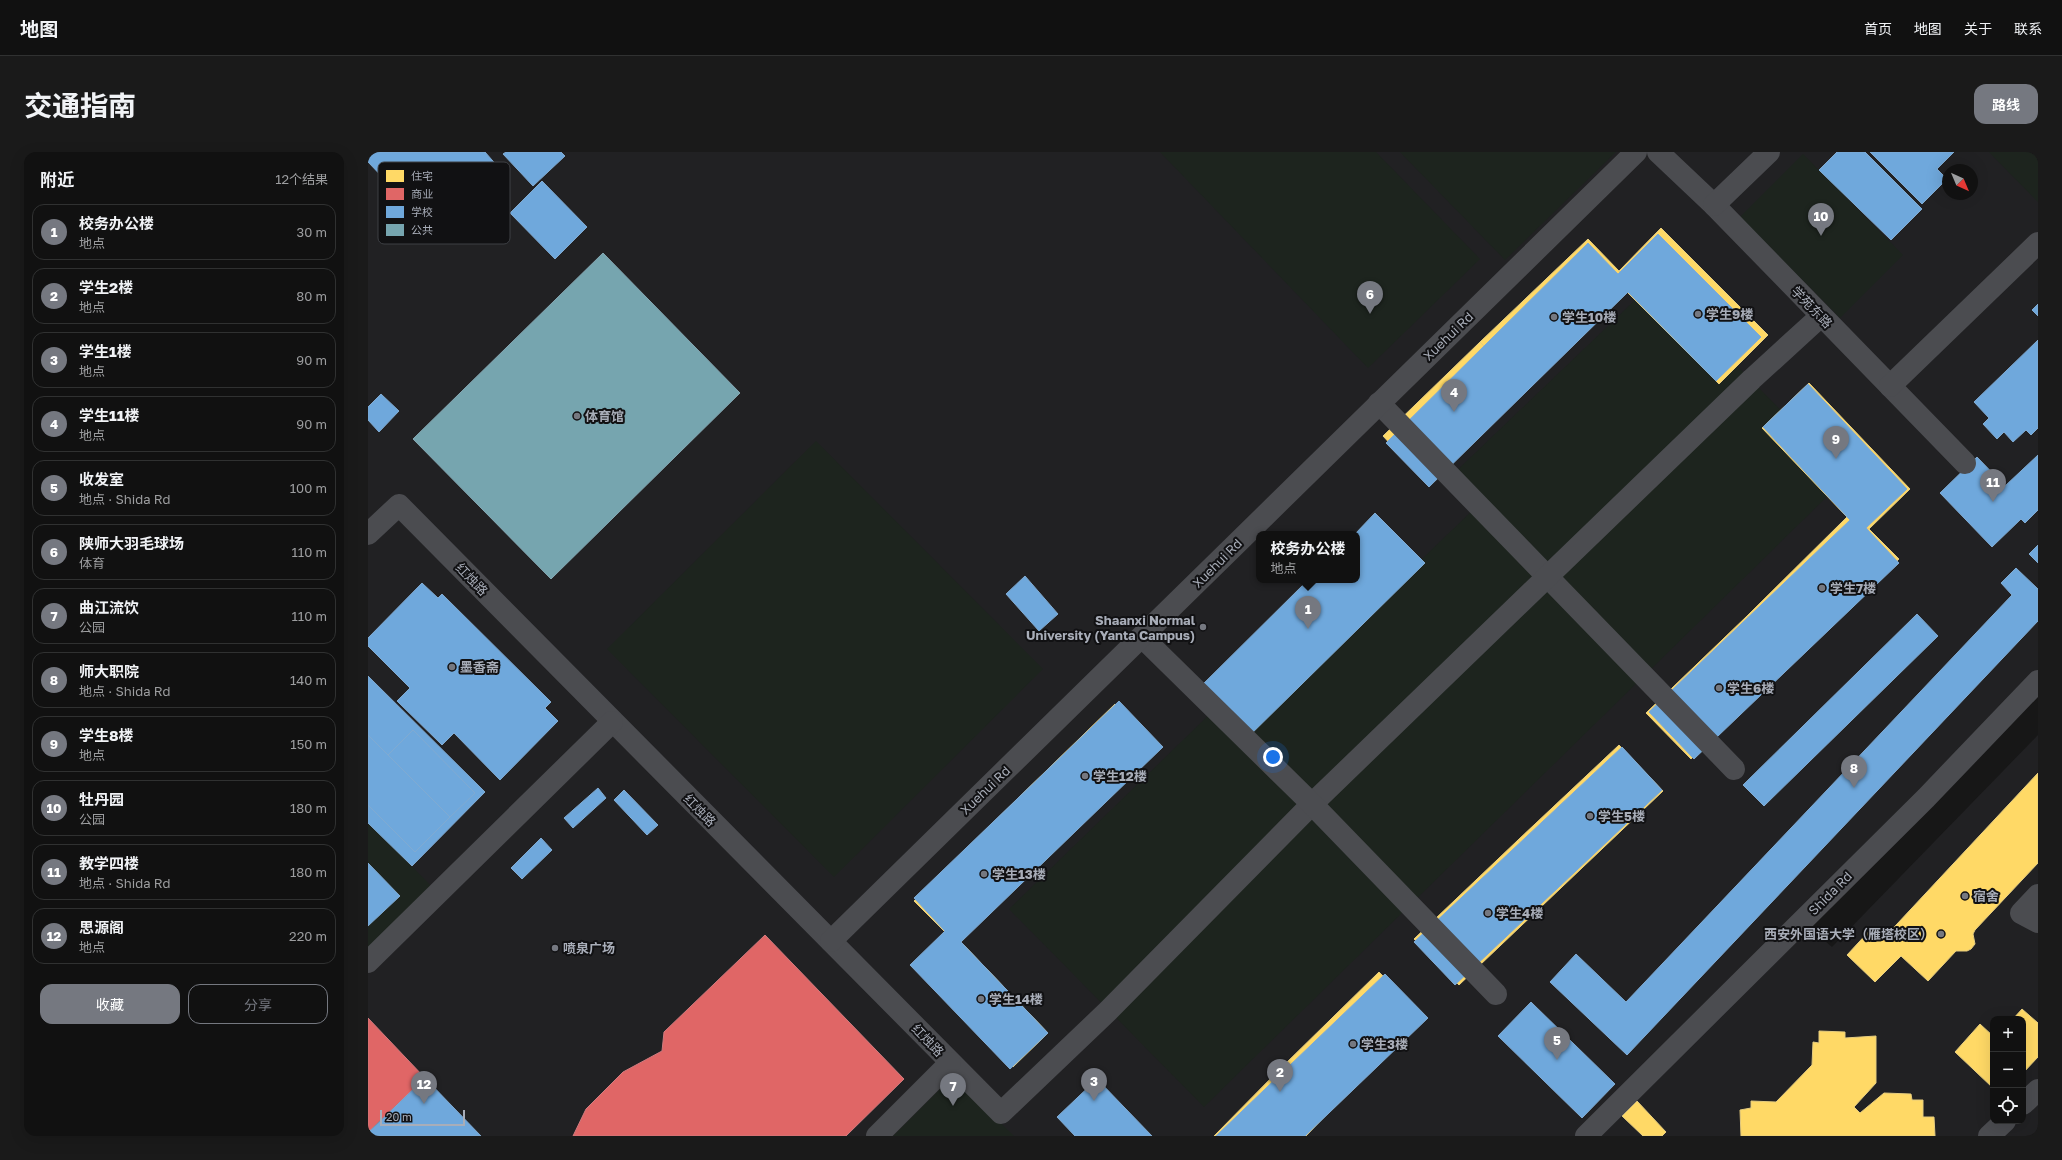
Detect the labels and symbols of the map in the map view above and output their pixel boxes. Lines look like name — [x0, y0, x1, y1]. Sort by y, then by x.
legend — [378, 162, 510, 244]
north arrow — [1942, 164, 1978, 200]
text: 住宅 — [411, 169, 433, 182]
text: 商业 — [411, 187, 433, 200]
pin: 10 — [1808, 203, 1834, 236]
text: 学校 — [411, 205, 433, 218]
text: 公共 — [411, 223, 433, 236]
pin: 6 — [1357, 281, 1383, 314]
street label: 学苑东路 — [1788, 283, 1836, 331]
place label: 学生9楼 — [1706, 306, 1753, 322]
street label: Xuehui Rd — [1420, 308, 1476, 364]
place label: 学生10楼 — [1562, 309, 1616, 325]
marker: 学生9楼 — [1693, 309, 1703, 319]
marker: 学生10楼 — [1549, 312, 1559, 322]
pin: 4 — [1441, 379, 1467, 412]
place label: 体育馆 — [585, 408, 624, 424]
marker: 体育馆 — [572, 411, 582, 421]
pin: 9 — [1823, 426, 1849, 459]
pin: 11 — [1980, 469, 2006, 502]
street label: Xuehui Rd — [1189, 535, 1245, 591]
street label: 红烛路 — [453, 559, 491, 599]
place label: 学生7楼 — [1830, 580, 1876, 596]
marker: 学生7楼 — [1817, 583, 1827, 593]
pin: 1 — [1295, 596, 1321, 629]
place label: Shaanxi Normal University (Yanta Campus) — [1026, 612, 1196, 643]
marker: Shaanxi Normal University (Yanta Campus) — [1198, 622, 1208, 632]
place label: 墨香斋 — [460, 659, 499, 675]
marker: 墨香斋 — [447, 662, 457, 672]
place label: 学生6楼 — [1727, 680, 1774, 696]
marker: 学生6楼 — [1714, 683, 1724, 693]
your location — [1263, 747, 1283, 767]
pin: 8 — [1841, 755, 1867, 788]
street label: Xuehui Rd — [957, 762, 1013, 818]
place label: 学生12楼 — [1093, 768, 1147, 784]
marker: 学生12楼 — [1080, 771, 1090, 781]
street label: 红烛路 — [681, 791, 719, 829]
place label: 学生5楼 — [1598, 808, 1645, 824]
marker: 学生5楼 — [1585, 811, 1595, 821]
place label: 学生13楼 — [992, 866, 1046, 882]
street label: Shida Rd — [1805, 868, 1855, 918]
marker: 学生13楼 — [979, 869, 989, 879]
place label: 宿舍 — [1973, 888, 1999, 904]
marker: 宿舍 — [1960, 891, 1970, 901]
place label: 学生4楼 — [1496, 905, 1543, 921]
marker: 学生4楼 — [1483, 908, 1493, 918]
place label: 西安外国语大学（雁塔校区） — [1764, 926, 1933, 942]
marker: 西安外国语大学（雁塔校区） — [1936, 929, 1946, 939]
place label: 喷泉广场 — [563, 940, 615, 956]
marker: 喷泉广场 — [550, 943, 560, 953]
place label: 学生14楼 — [989, 991, 1043, 1007]
marker: 学生14楼 — [976, 994, 986, 1004]
street label: 红烛路 — [909, 1020, 947, 1060]
pin: 5 — [1544, 1027, 1570, 1060]
place label: 学生3楼 — [1361, 1036, 1408, 1052]
marker: 学生3楼 — [1348, 1039, 1358, 1049]
pin: 2 — [1267, 1059, 1293, 1092]
pin: 3 — [1081, 1068, 1107, 1101]
pin: 12 — [411, 1071, 437, 1104]
pin: 7 — [940, 1073, 966, 1106]
scale bar — [380, 1108, 465, 1127]

